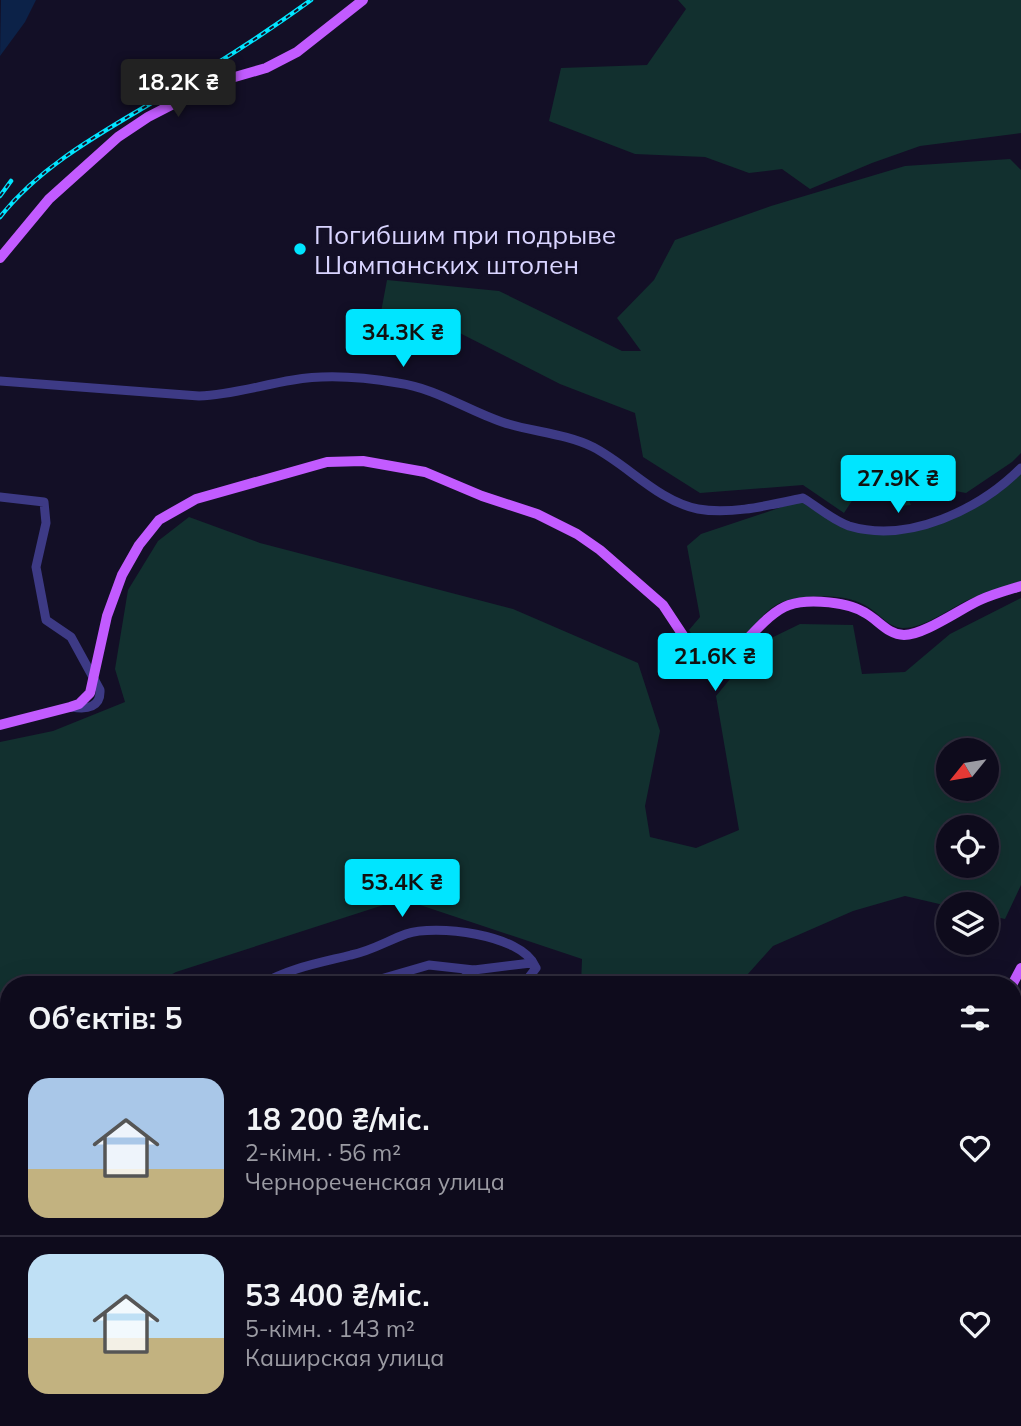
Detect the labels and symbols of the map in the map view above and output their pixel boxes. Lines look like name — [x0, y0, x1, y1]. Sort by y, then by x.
pin: 18.2K ₴ — [113, 60, 243, 119]
place label: Погибшим при подрыве Шампанских штолен — [314, 218, 616, 281]
marker: Погибшим при подрыве Шампанских штолен — [292, 241, 308, 257]
pin: 34.3K ₴ — [338, 310, 468, 369]
pin: 27.9K ₴ — [833, 456, 963, 515]
pin: 21.6K ₴ — [650, 634, 780, 693]
north arrow — [936, 738, 999, 802]
pin: 53.4K ₴ — [337, 860, 467, 919]

